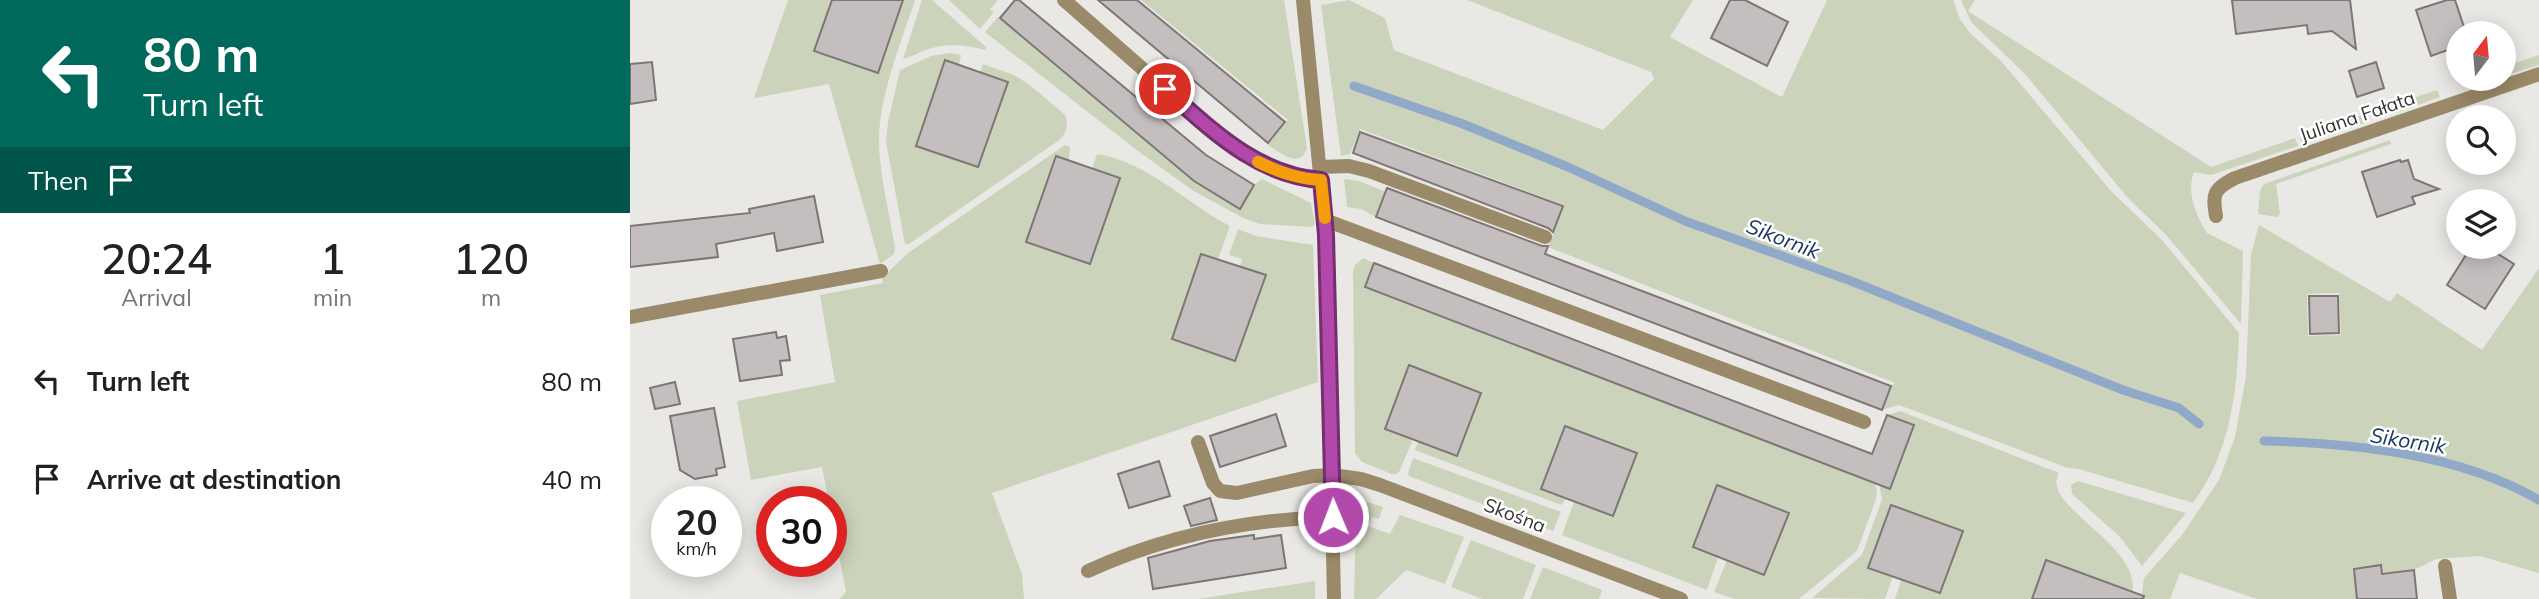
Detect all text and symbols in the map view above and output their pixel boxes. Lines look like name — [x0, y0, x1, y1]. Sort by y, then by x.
north arrow — [2446, 21, 2516, 91]
map controls — [2446, 21, 2516, 259]
text: 80 m — [143, 23, 259, 84]
icon: left — [28, 28, 119, 119]
pin — [1135, 59, 1195, 119]
icon: arrive — [1146, 70, 1184, 108]
text: Turn left — [143, 84, 263, 124]
street label: Juliana Fałata — [2296, 85, 2418, 147]
button: search — [2446, 105, 2516, 175]
icon: arrive — [102, 161, 140, 199]
text: Then — [28, 164, 88, 197]
button: layers — [2446, 189, 2516, 259]
water label: Sikornik — [1743, 212, 1825, 264]
text: 20:24 — [101, 232, 212, 285]
text: 1 — [320, 232, 345, 285]
text: 120 — [453, 232, 529, 285]
text: Arrival — [121, 283, 192, 312]
text: min — [313, 283, 352, 312]
text: m — [481, 283, 501, 312]
icon: left — [28, 362, 66, 400]
text: Turn left — [87, 365, 189, 398]
text: 80 m — [541, 365, 602, 398]
water label: Sikornik — [2368, 421, 2449, 459]
icon: arrive — [28, 460, 66, 498]
text: Arrive at destination — [87, 463, 342, 496]
text: 40 m — [541, 463, 602, 496]
position arrow — [1296, 480, 1370, 554]
speed limit sign: 30 — [756, 486, 847, 577]
street label: Skośna — [1481, 492, 1549, 538]
text: 20 — [675, 500, 718, 544]
text: km/h — [676, 537, 717, 560]

